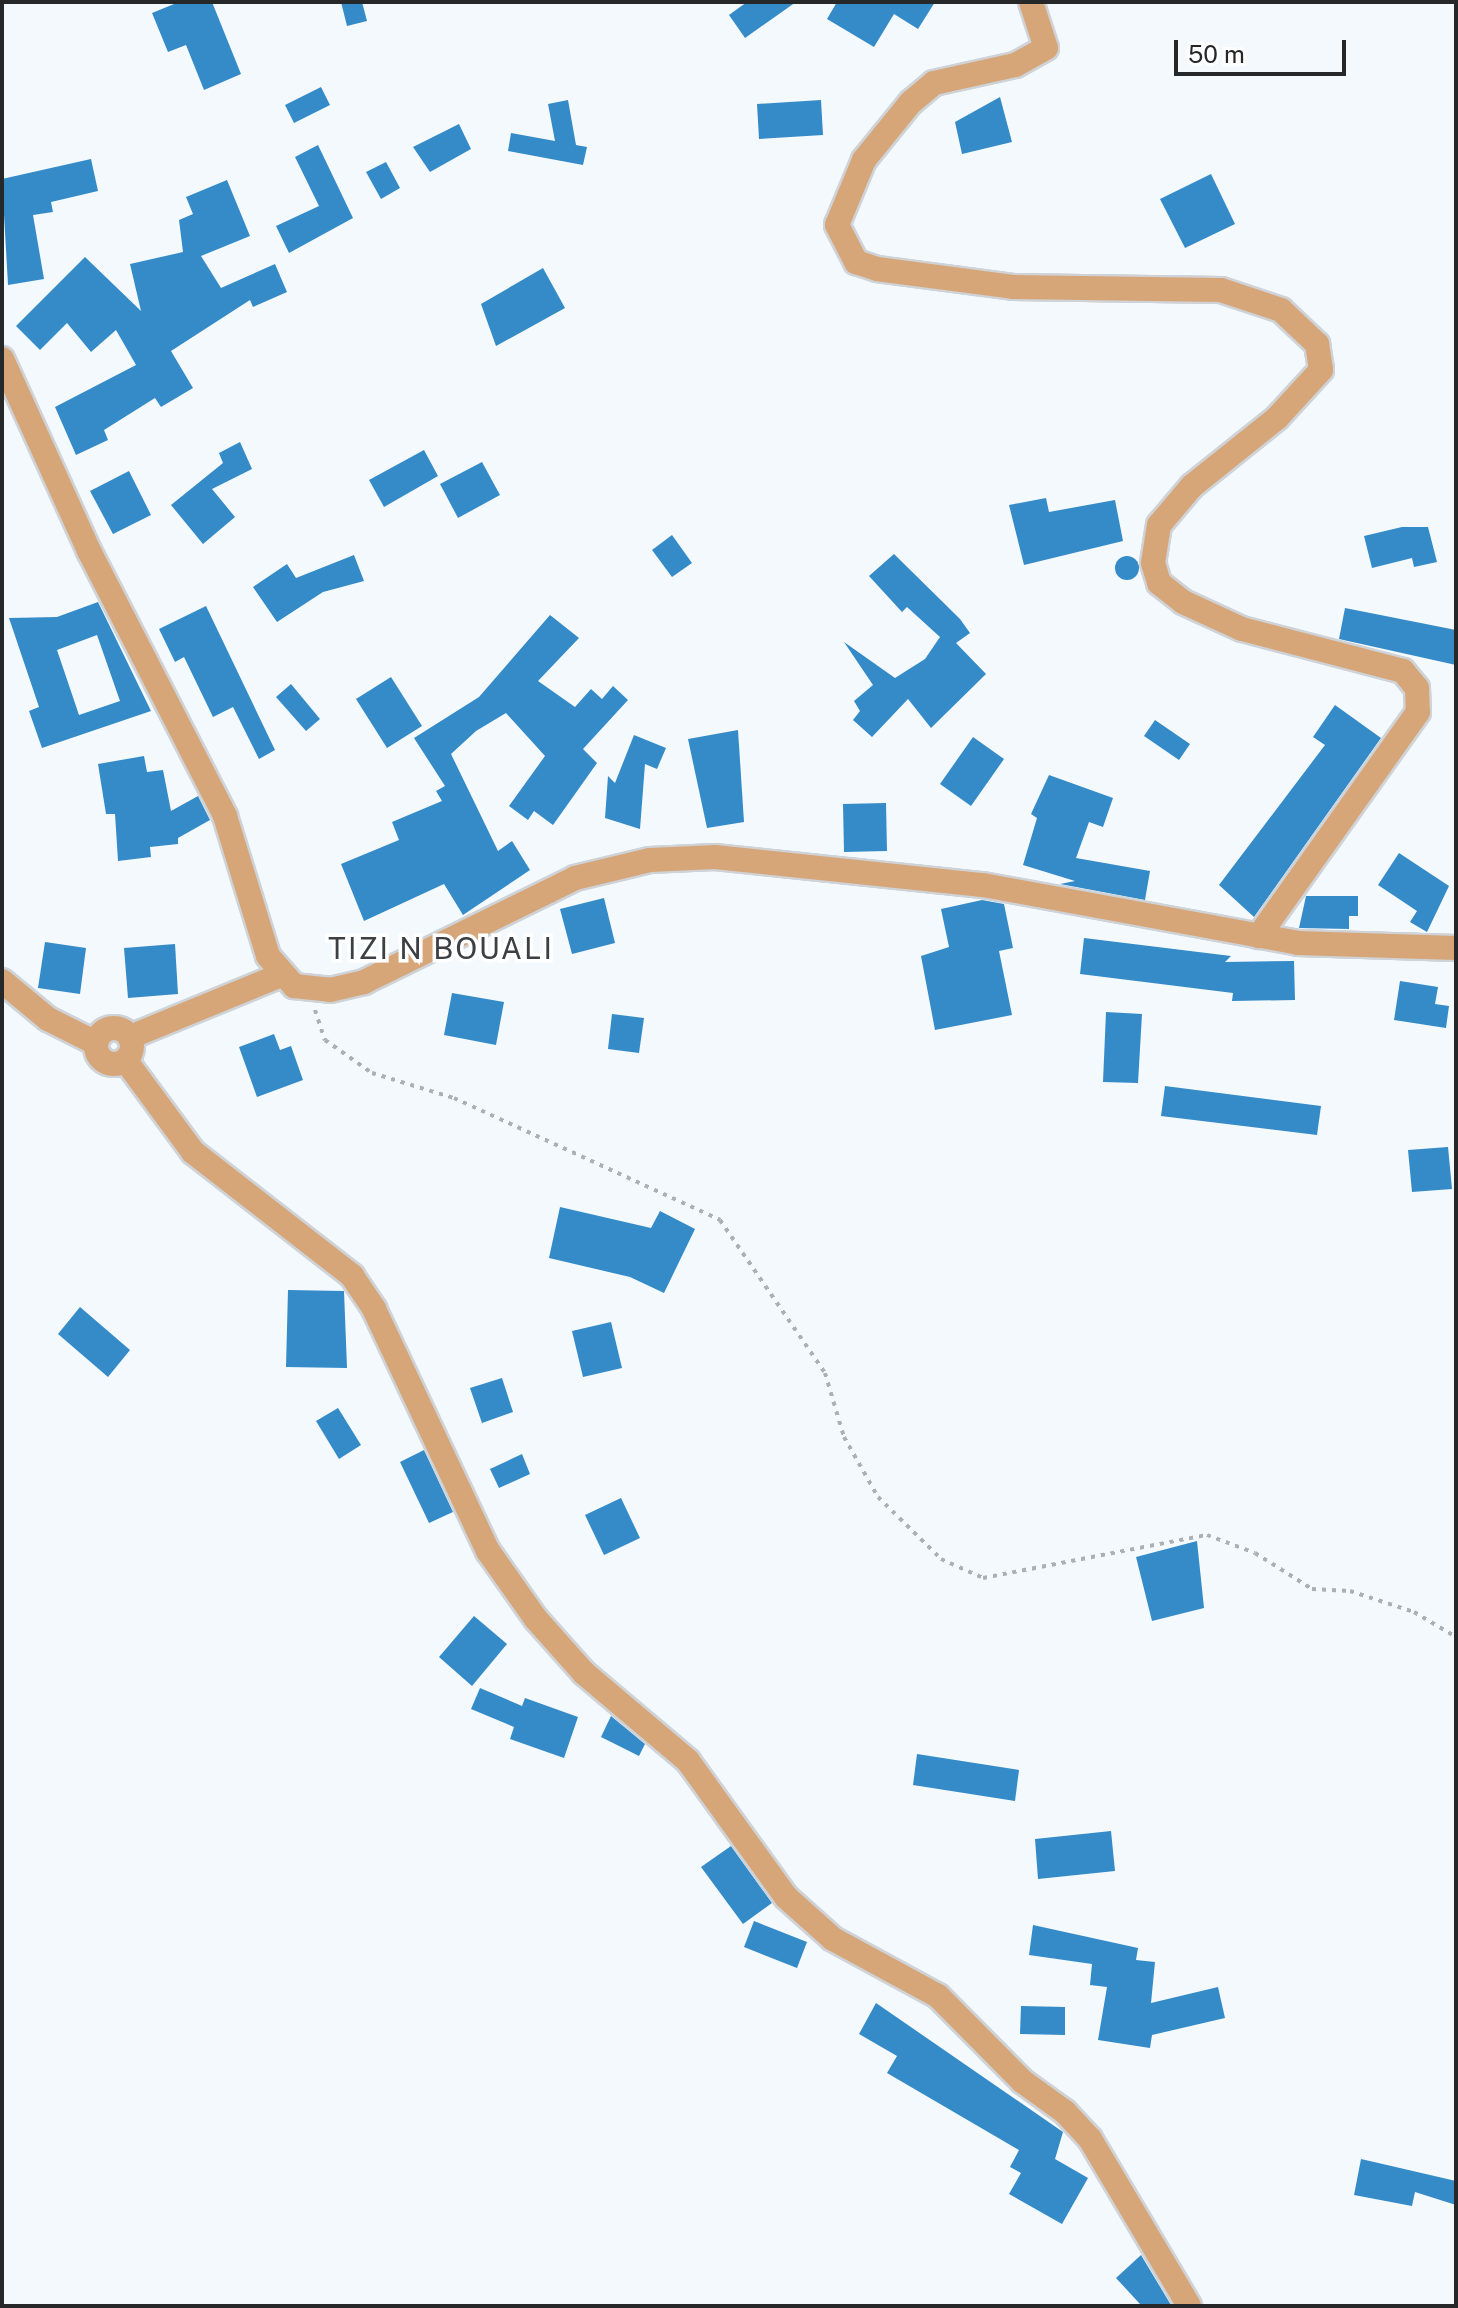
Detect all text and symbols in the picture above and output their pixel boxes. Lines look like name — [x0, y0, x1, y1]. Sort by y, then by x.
scale bar — [1178, 24, 1350, 74]
text: 50 m — [1188, 40, 1245, 68]
district label: TIZI N BOUALI — [328, 930, 554, 966]

